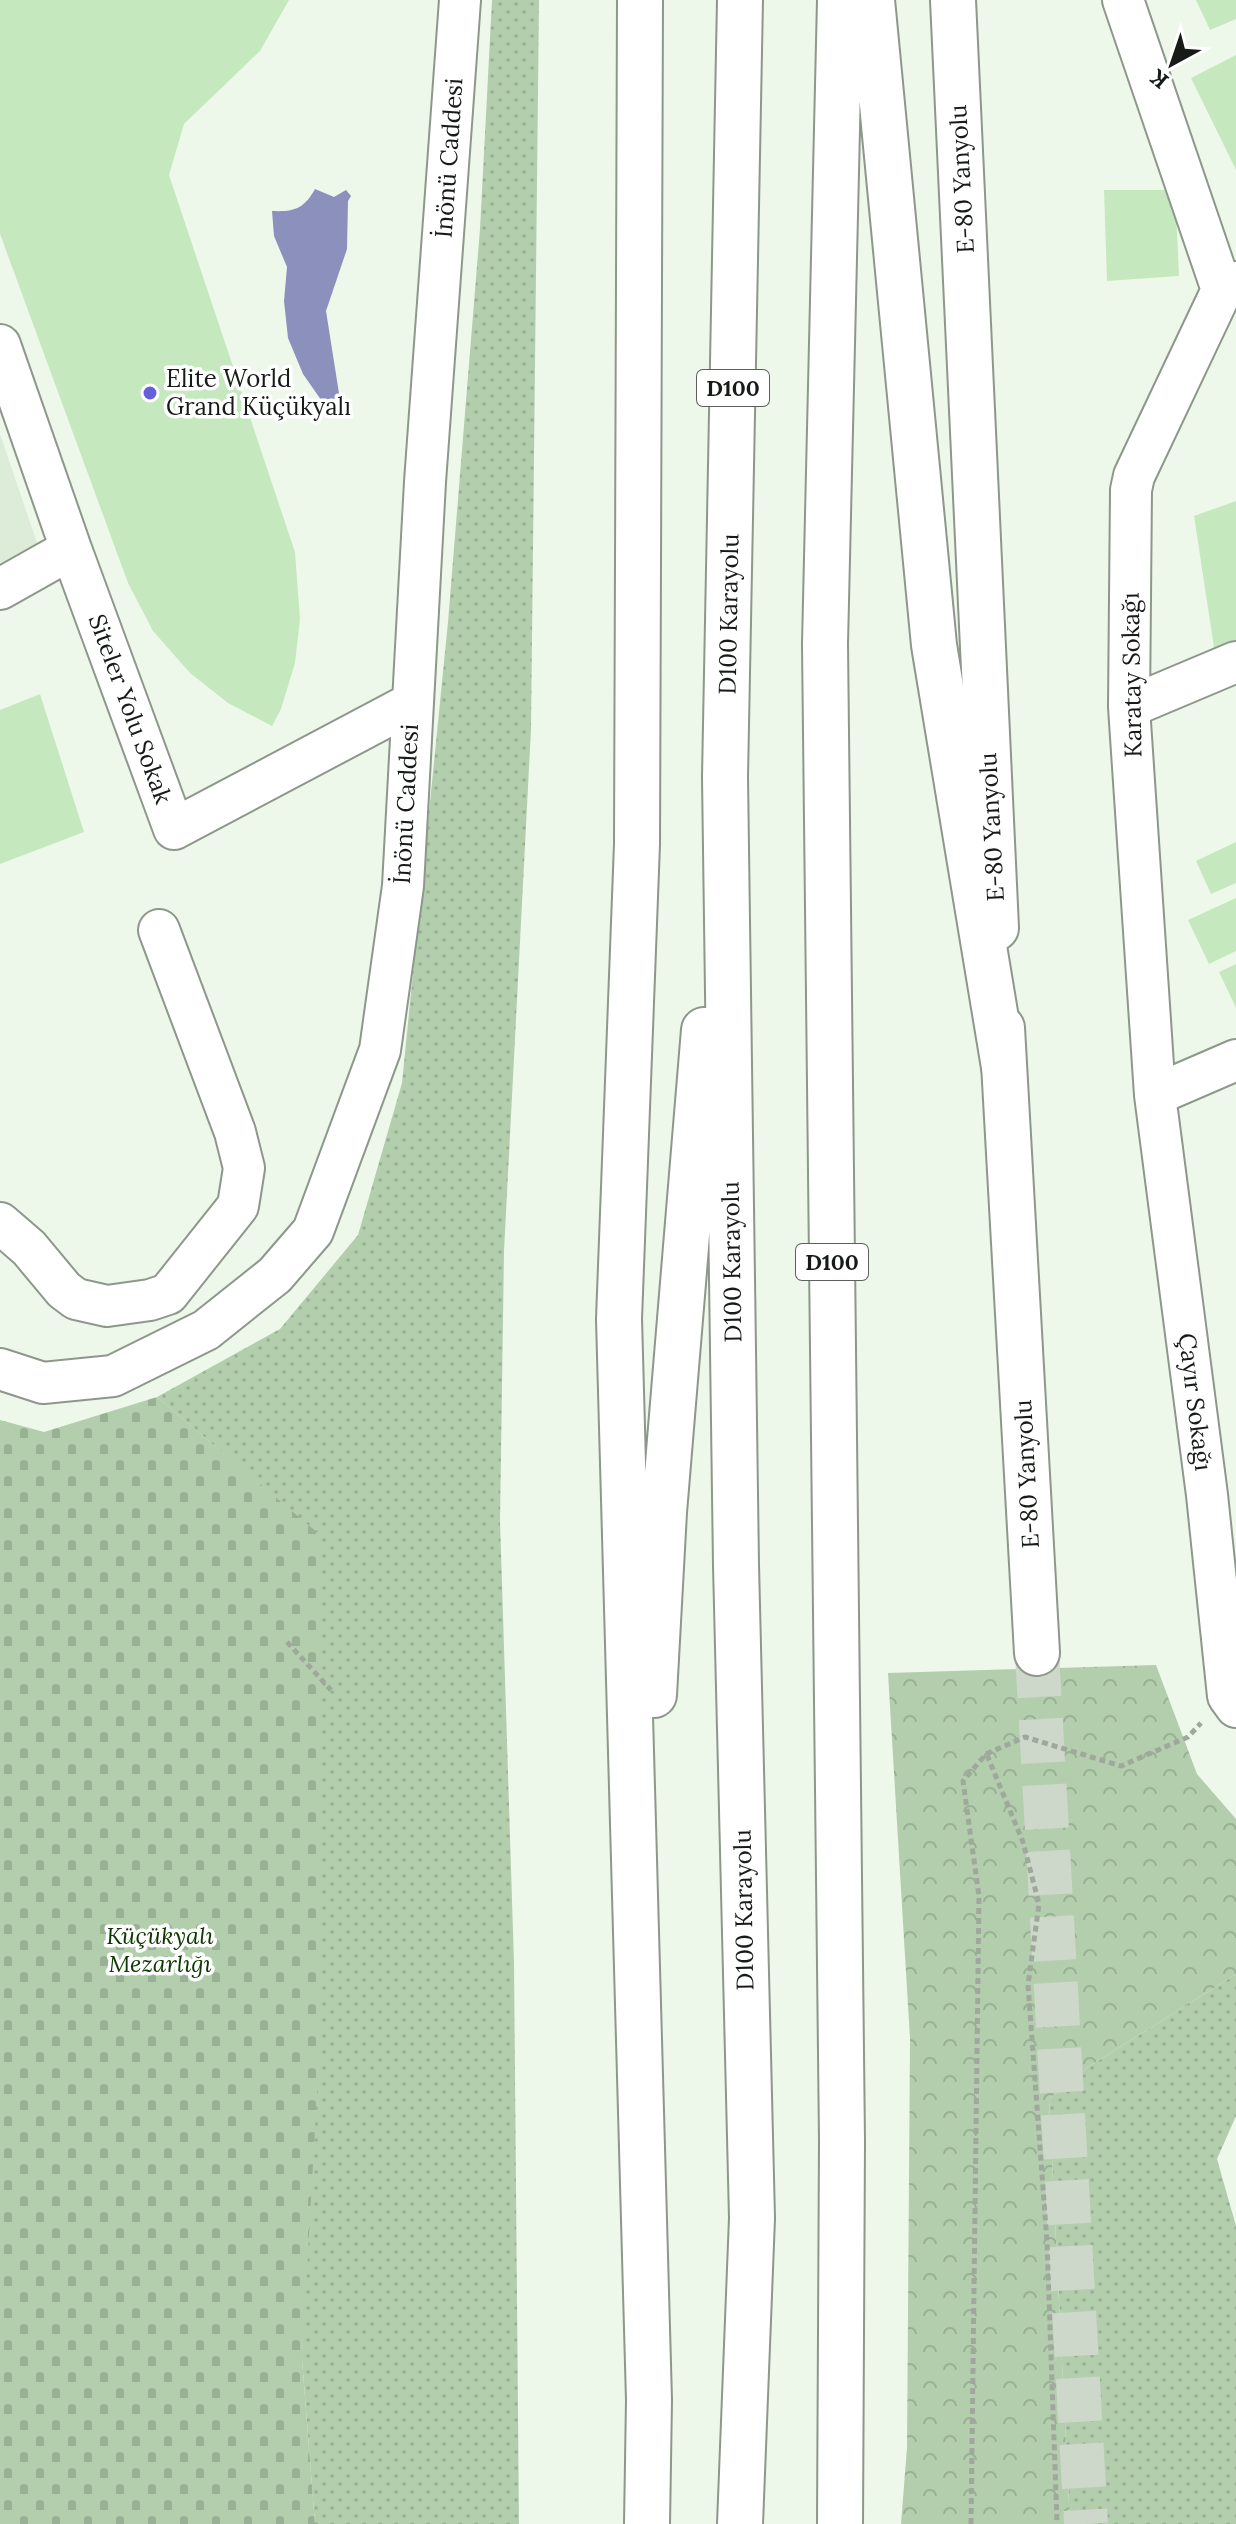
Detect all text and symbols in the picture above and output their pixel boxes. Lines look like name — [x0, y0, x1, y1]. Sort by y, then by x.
north arrow — [1132, 24, 1212, 104]
text: K — [1144, 63, 1174, 95]
street label: İnönü Caddesi — [427, 77, 470, 239]
street label: E-80 Yanyolu — [942, 104, 981, 254]
place label: Elite World Grand Küçükyalı — [166, 363, 351, 422]
road number: D100 — [697, 370, 769, 406]
marker: Elite World Grand Küçükyalı — [141, 384, 159, 402]
street label: D100 Karayolu — [712, 533, 745, 695]
street label: Karatay Sokağı — [1115, 592, 1148, 758]
street label: Siteler Yolu Sokak — [82, 610, 179, 808]
street label: İnönü Caddesi — [386, 723, 425, 885]
street label: E-80 Yanyolu — [972, 752, 1011, 902]
street label: D100 Karayolu — [715, 1181, 748, 1343]
road number: D100 — [796, 1244, 868, 1280]
street label: Çayır Sokağı — [1172, 1331, 1219, 1473]
street label: E-80 Yanyolu — [1007, 1399, 1046, 1549]
street label: D100 Karayolu — [727, 1829, 760, 1991]
park label: Küçükyalı Mezarlığı — [106, 1920, 214, 1979]

